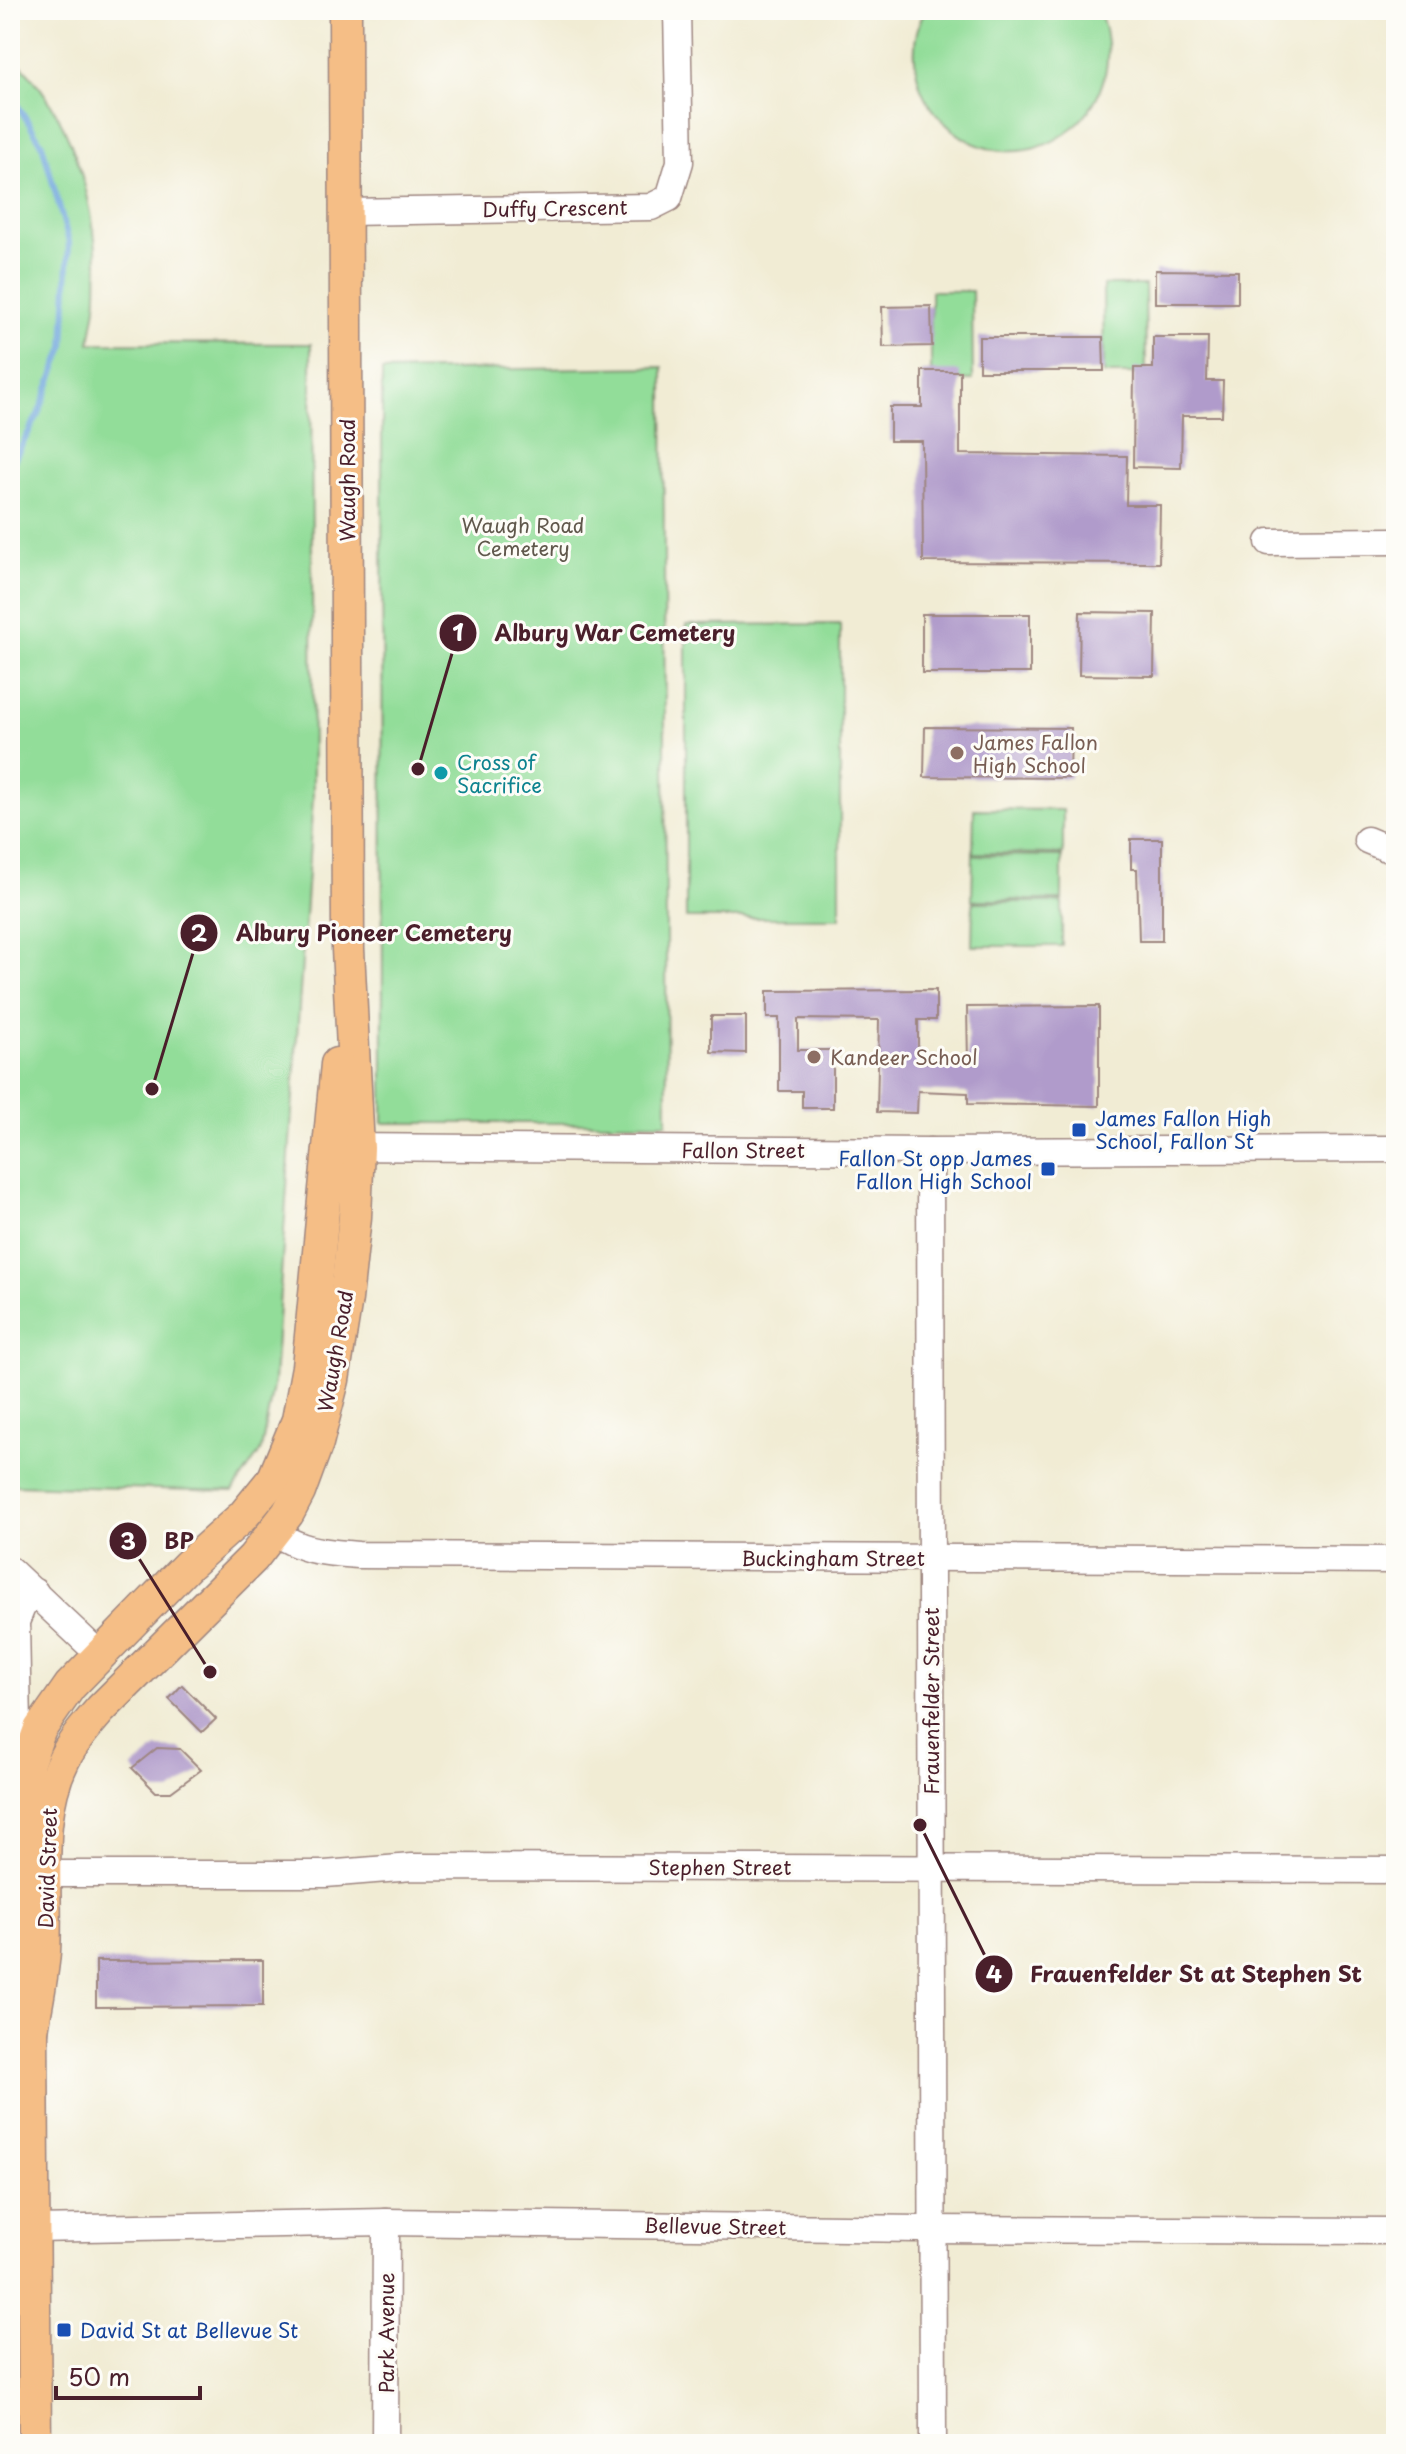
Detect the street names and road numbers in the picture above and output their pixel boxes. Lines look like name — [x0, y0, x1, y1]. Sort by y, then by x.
street label: Duffy Crescent — [482, 192, 628, 224]
street label: Waugh Road — [332, 418, 362, 542]
street label: Fallon Street — [681, 1135, 805, 1165]
street label: Waugh Road — [310, 1288, 360, 1414]
street label: Buckingham Street — [741, 1543, 925, 1573]
street label: Frauenfelder Street — [916, 1607, 946, 1795]
street label: David Street — [30, 1807, 64, 1929]
street label: Stephen Street — [649, 1852, 791, 1882]
street label: Bellevue Street — [643, 2210, 787, 2242]
street label: Park Avenue — [371, 2273, 401, 2393]

